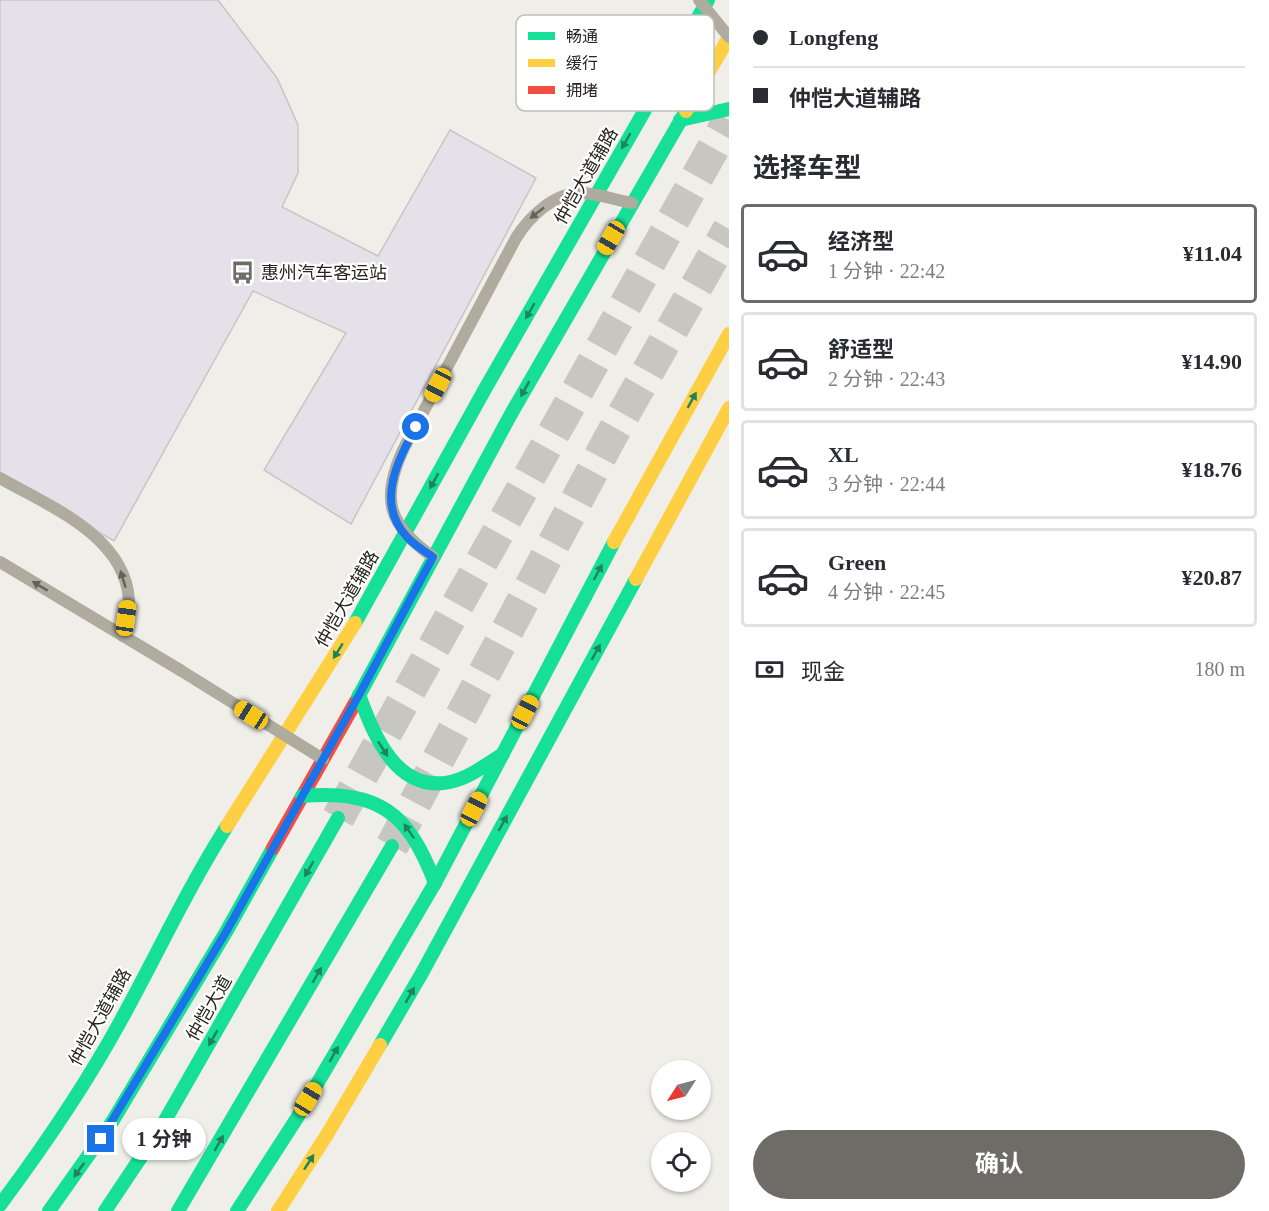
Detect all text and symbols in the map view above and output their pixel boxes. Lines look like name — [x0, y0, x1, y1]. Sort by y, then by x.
legend — [516, 15, 714, 111]
text: Longfeng — [789, 25, 878, 50]
text: 畅通 — [566, 28, 598, 45]
text: 缓行 — [566, 55, 598, 72]
text: 拥堵 — [566, 82, 598, 99]
text: 仲恺大道辅路 — [789, 86, 921, 111]
street label: 仲恺大道辅路 — [550, 124, 622, 228]
one-way arrow — [621, 133, 631, 150]
text: 选择车型 — [753, 153, 861, 183]
one-way arrow — [530, 207, 545, 219]
car — [594, 218, 628, 258]
icon: car — [756, 227, 810, 281]
text: 经济型 — [828, 229, 894, 254]
text: ¥11.04 — [1183, 241, 1242, 266]
bus stop icon: 惠州汽车客运站 — [230, 260, 256, 286]
text: 1 分钟 · 22:42 — [828, 260, 945, 282]
place label: 惠州汽车客运站 — [261, 263, 387, 283]
one-way arrow — [525, 303, 535, 320]
icon: car — [756, 335, 810, 389]
text: 舒适型 — [828, 337, 894, 362]
text: ¥14.90 — [1182, 349, 1242, 374]
car — [422, 365, 454, 405]
text: 2 分钟 · 22:43 — [828, 368, 945, 390]
one-way arrow — [520, 381, 531, 397]
one-way arrow — [686, 392, 696, 409]
route start — [402, 413, 429, 440]
text: XL — [828, 442, 859, 467]
icon: car — [756, 443, 810, 497]
text: ¥18.76 — [1182, 457, 1242, 482]
one-way arrow — [429, 473, 439, 490]
text: 3 分钟 · 22:44 — [828, 473, 945, 495]
street label: 仲恺大道辅路 — [311, 547, 383, 651]
text: Green — [828, 550, 886, 575]
icon: car — [756, 551, 810, 605]
one-way arrow — [593, 563, 603, 580]
text: ¥20.87 — [1182, 565, 1242, 590]
one-way arrow — [118, 570, 127, 588]
one-way arrow — [32, 580, 48, 591]
text: 4 分钟 · 22:45 — [828, 581, 945, 603]
car — [115, 599, 137, 637]
one-way arrow — [333, 643, 344, 659]
one-way arrow — [591, 643, 601, 660]
icon: cash — [753, 653, 786, 686]
text: 180 m — [1194, 658, 1245, 680]
text: 现金 — [801, 659, 845, 684]
car — [509, 692, 541, 732]
car — [231, 698, 271, 732]
one-way arrow — [377, 740, 389, 756]
car — [458, 789, 490, 829]
one-way arrow — [498, 815, 508, 832]
one-way arrow — [403, 823, 415, 838]
one-way arrow — [304, 861, 315, 877]
street label: 仲恺大道辅路 — [65, 965, 135, 1069]
one-way arrow — [312, 966, 322, 983]
street label: 仲恺大道 — [182, 972, 236, 1044]
one-way arrow — [405, 986, 415, 1003]
one-way arrow — [207, 1030, 218, 1046]
one-way arrow — [329, 1046, 340, 1062]
north arrow — [651, 1060, 711, 1120]
map controls — [651, 1060, 711, 1192]
car — [291, 1079, 325, 1119]
callout: 1 分钟 — [122, 1118, 206, 1160]
route end — [87, 1125, 114, 1152]
text: 1 分钟 — [137, 1128, 192, 1150]
button: 确认 — [753, 1130, 1245, 1199]
button: locate — [651, 1132, 711, 1192]
one-way arrow — [213, 1135, 224, 1151]
one-way arrow — [304, 1154, 315, 1170]
one-way arrow — [74, 1163, 86, 1178]

